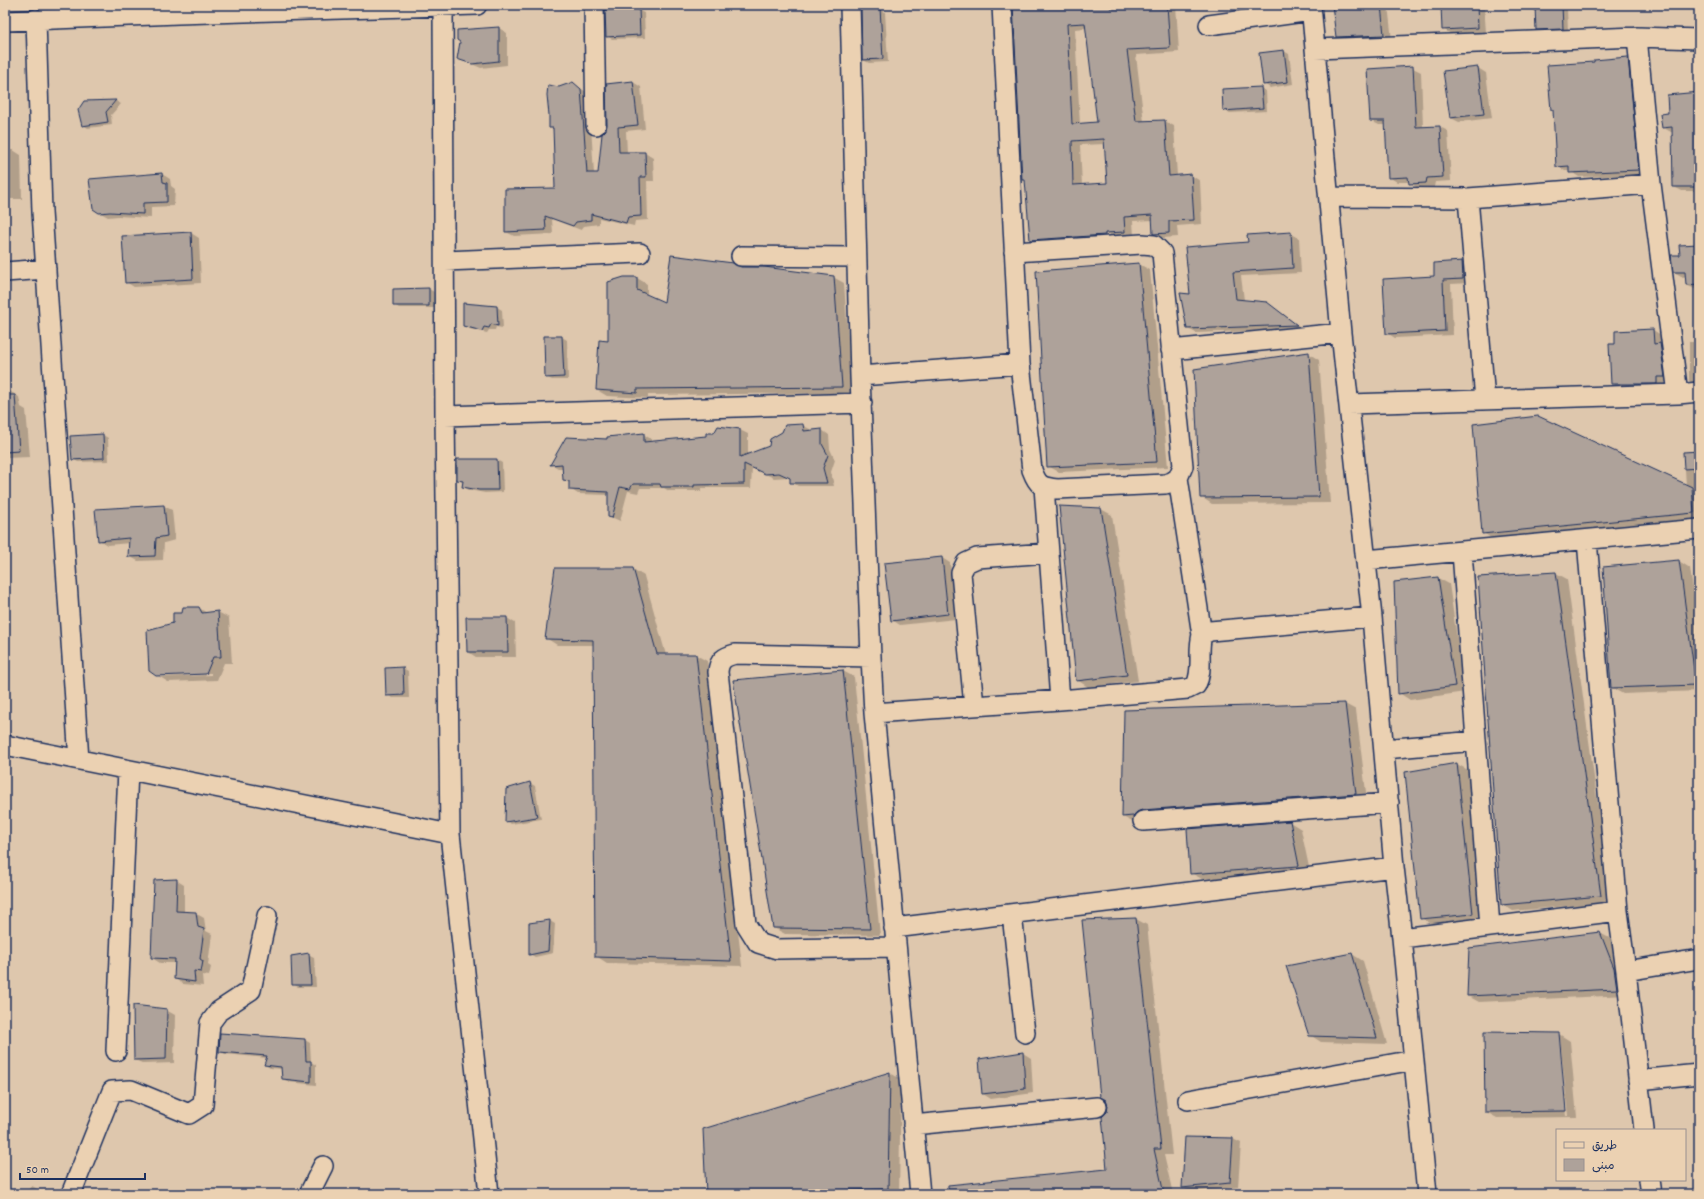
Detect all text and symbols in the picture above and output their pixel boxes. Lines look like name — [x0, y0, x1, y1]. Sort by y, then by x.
legend — [1556, 1129, 1686, 1181]
text: طريق — [1592, 1138, 1617, 1155]
scale bar — [20, 1155, 145, 1181]
text: مبنى — [1592, 1158, 1615, 1175]
text: 50 m — [26, 1162, 49, 1179]

